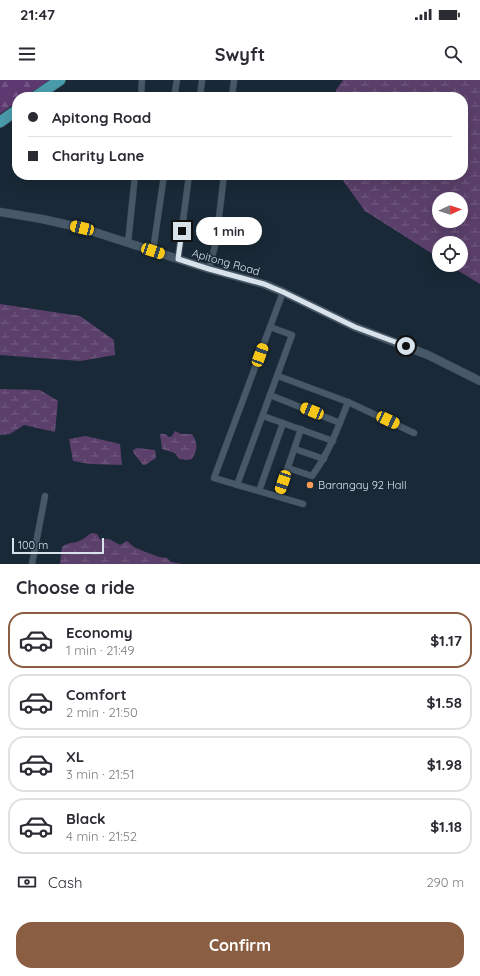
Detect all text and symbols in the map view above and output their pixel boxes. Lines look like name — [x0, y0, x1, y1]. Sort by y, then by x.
text: 21:47 — [20, 5, 55, 24]
icon: menu — [16, 43, 38, 65]
text: Swyft — [215, 43, 265, 66]
icon: search — [442, 43, 464, 65]
text: Apitong Road — [52, 108, 151, 127]
text: Charity Lane — [52, 146, 144, 165]
north arrow — [432, 192, 468, 228]
map controls — [432, 192, 468, 272]
callout: 1 min — [196, 217, 262, 245]
car — [69, 219, 95, 237]
route end — [173, 222, 191, 240]
text: 1 min — [213, 223, 245, 239]
button: locate — [432, 236, 468, 272]
car — [140, 242, 166, 260]
street label: Apitong Road — [190, 246, 262, 278]
route start — [397, 337, 415, 355]
car — [250, 342, 270, 368]
car — [299, 401, 325, 421]
car — [375, 409, 401, 431]
car — [273, 469, 293, 495]
place label: Barangay 92 Hall — [318, 478, 407, 492]
marker: Barangay 92 Hall — [305, 480, 315, 490]
scale bar — [12, 536, 104, 555]
text: 100 m — [18, 538, 48, 552]
text: Choose a ride — [16, 576, 135, 599]
icon: car — [18, 622, 54, 658]
text: Economy — [66, 623, 133, 642]
text: $1.17 — [430, 631, 462, 650]
text: 1 min · 21:49 — [66, 642, 134, 658]
icon: car — [18, 684, 54, 720]
text: Comfort — [66, 685, 127, 704]
text: $1.58 — [427, 693, 462, 712]
text: 2 min · 21:50 — [66, 704, 138, 720]
icon: car — [18, 746, 54, 782]
text: XL — [66, 747, 84, 766]
text: $1.98 — [427, 755, 462, 774]
text: 3 min · 21:51 — [66, 766, 134, 782]
icon: car — [18, 808, 54, 844]
text: Black — [66, 809, 106, 828]
text: $1.18 — [430, 817, 462, 836]
text: 4 min · 21:52 — [66, 828, 137, 844]
icon: cash — [16, 871, 38, 893]
text: Cash — [48, 873, 82, 892]
text: 290 m — [426, 874, 464, 890]
button: Confirm — [16, 922, 464, 968]

